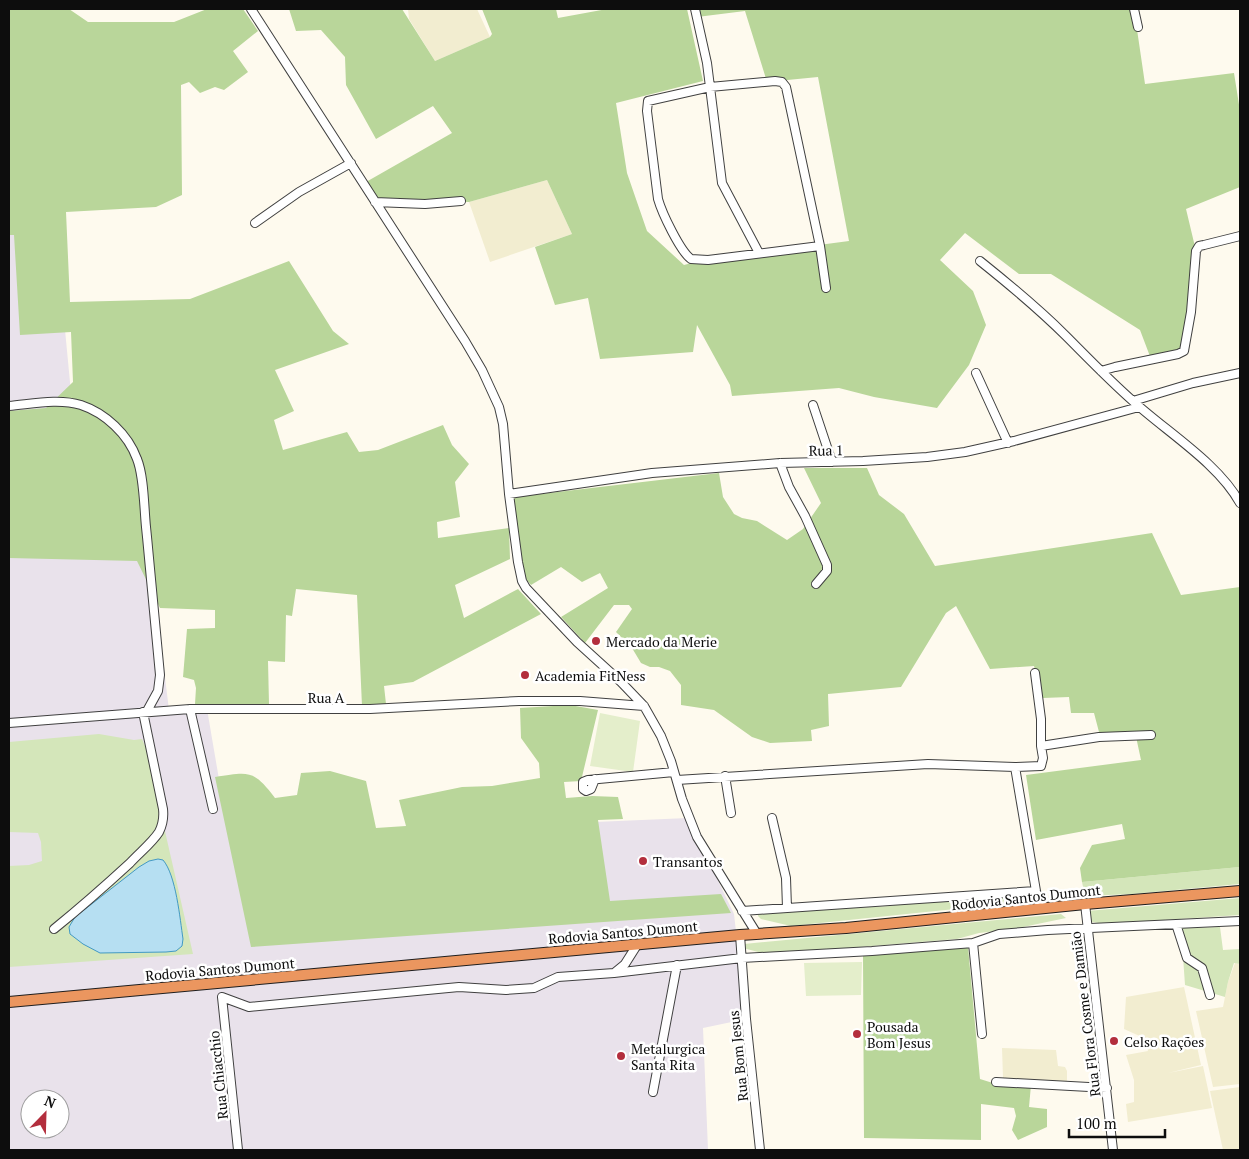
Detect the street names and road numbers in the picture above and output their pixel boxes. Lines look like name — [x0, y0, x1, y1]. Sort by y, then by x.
street label: Rua 1 — [808, 440, 844, 460]
street label: Rua A — [308, 688, 345, 707]
street label: Rodovia Santos Dumont — [950, 880, 1102, 914]
street label: Rodovia Santos Dumont — [547, 916, 699, 948]
street label: Rua Flora Cosme e Damião — [1065, 930, 1105, 1098]
street label: Rodovia Santos Dumont — [144, 953, 296, 985]
street label: Rua Bom Jesus — [724, 1010, 752, 1102]
street label: Rua Chiacchio — [204, 1030, 232, 1120]

